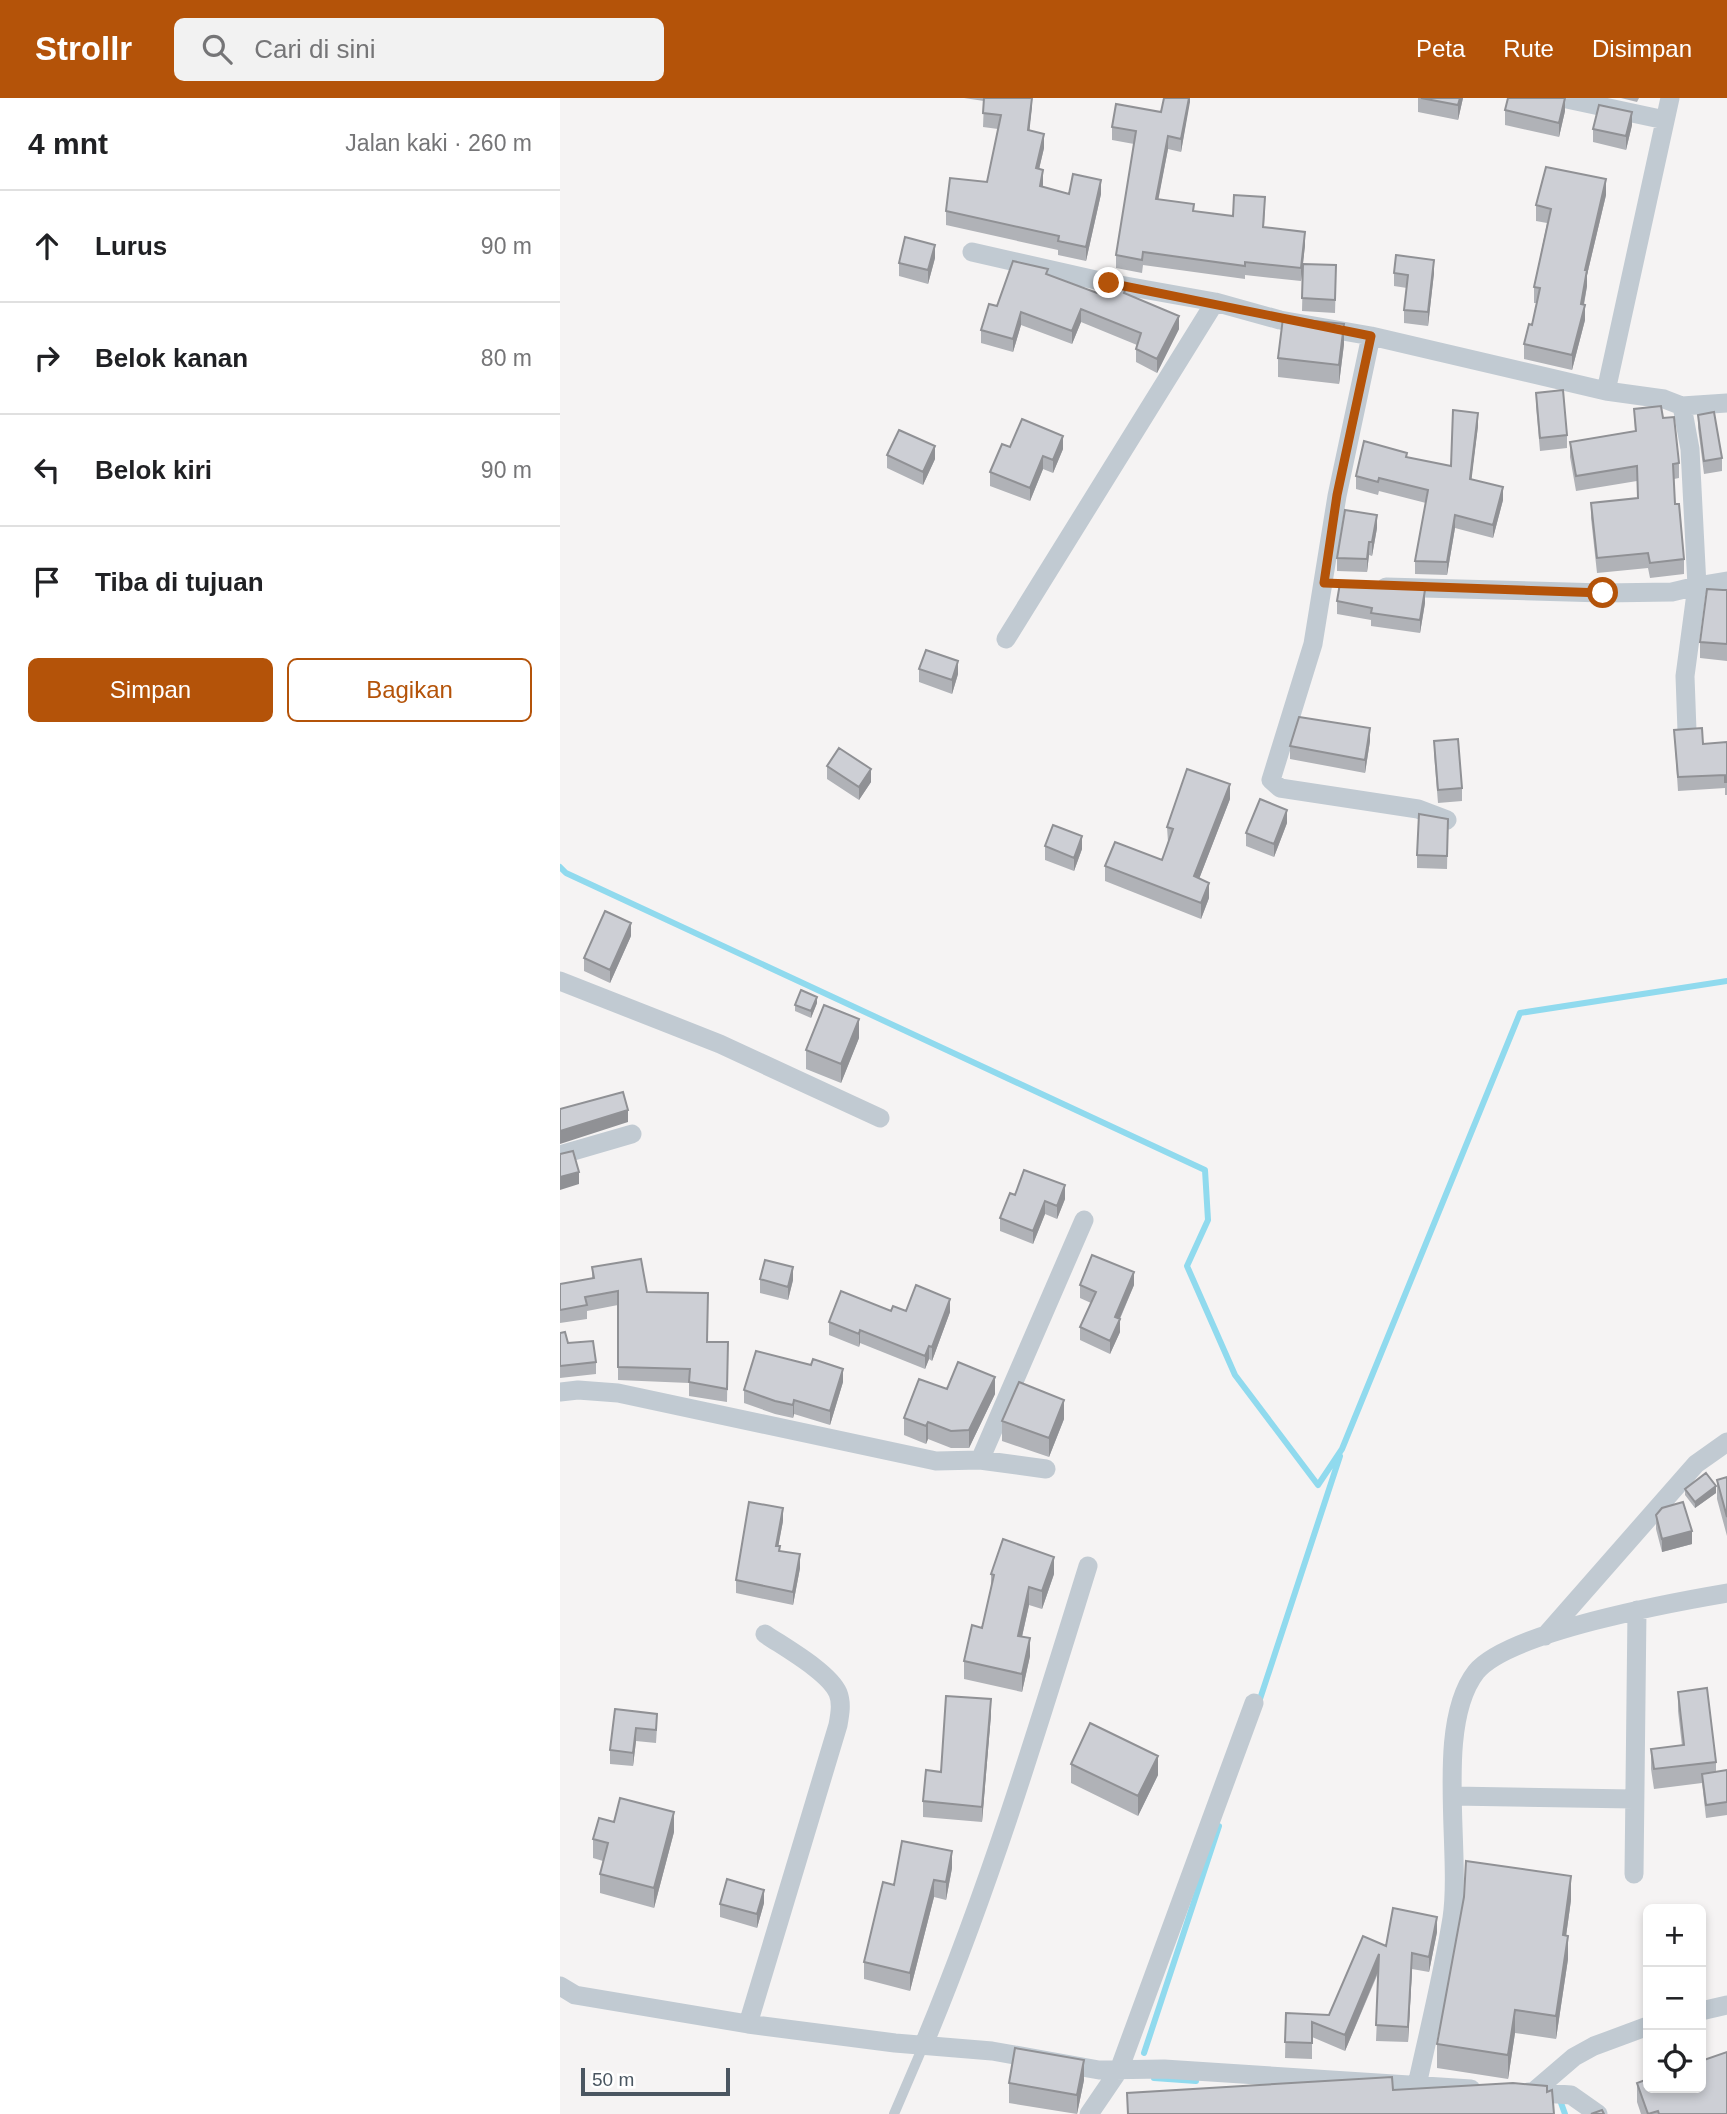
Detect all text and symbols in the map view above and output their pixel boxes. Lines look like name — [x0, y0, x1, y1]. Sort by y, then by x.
search box — [174, 18, 664, 81]
text: Strollr — [35, 30, 132, 67]
icon: search — [198, 30, 236, 68]
text: Cari di sini — [254, 34, 376, 64]
text: Peta — [1416, 35, 1465, 62]
text: Rute — [1503, 35, 1554, 62]
text: Disimpan — [1592, 35, 1692, 62]
text: 4 mnt — [28, 127, 108, 160]
text: Jalan kaki · 260 m — [345, 130, 532, 156]
icon: ahead — [28, 227, 66, 265]
text: Lurus — [95, 231, 167, 261]
text: 90 m — [481, 233, 532, 259]
route end — [1093, 267, 1124, 298]
icon: right — [28, 339, 66, 377]
text: Belok kanan — [95, 343, 248, 373]
text: 80 m — [481, 345, 532, 371]
icon: left — [28, 451, 66, 489]
text: Belok kiri — [95, 455, 212, 485]
text: 90 m — [481, 457, 532, 483]
icon: arrive — [28, 563, 66, 601]
text: Tiba di tujuan — [95, 567, 264, 597]
route start — [1587, 577, 1618, 608]
button: Simpan — [28, 658, 273, 722]
button: Bagikan — [287, 658, 532, 722]
map controls — [1643, 1904, 1706, 2093]
button: + — [1643, 1904, 1706, 1967]
button: − — [1643, 1967, 1706, 2030]
button: locate — [1643, 2030, 1706, 2093]
scale bar — [581, 2065, 730, 2097]
text: 50 m — [592, 2069, 634, 2090]

